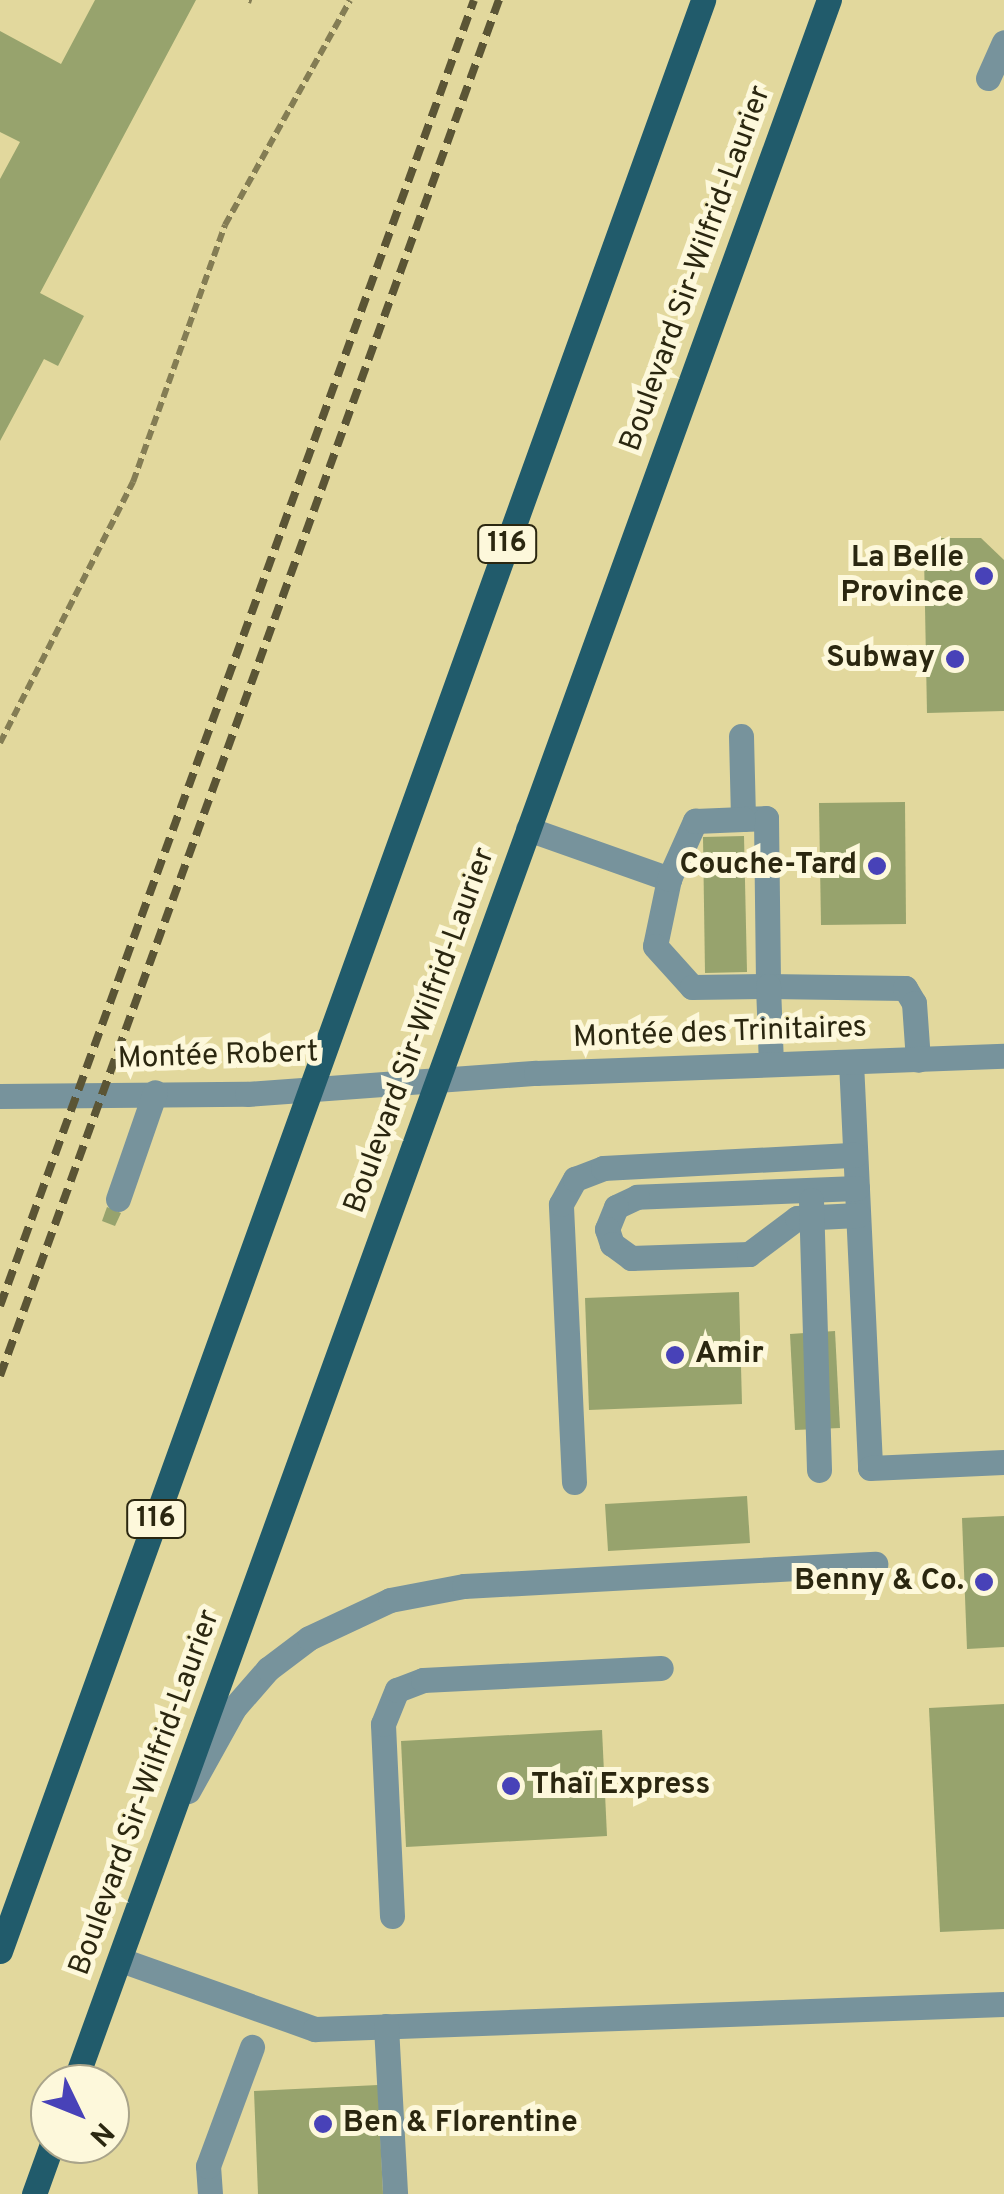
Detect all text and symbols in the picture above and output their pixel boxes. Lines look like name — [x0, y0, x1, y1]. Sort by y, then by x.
street label: Boulevard Sir-Wilfrid-Laurier — [614, 81, 780, 457]
road number: 116 — [477, 521, 537, 567]
place label: La Belle Province — [840, 541, 964, 612]
marker: La Belle Province — [973, 565, 995, 587]
place label: Subway — [826, 641, 935, 677]
marker: Subway — [944, 648, 966, 670]
street label: Boulevard Sir-Wilfrid-Laurier — [338, 843, 504, 1219]
place label: Couche-Tard — [679, 848, 857, 884]
marker: Couche-Tard — [866, 855, 888, 877]
street label: Montée des Trinitaires — [572, 1011, 868, 1057]
street label: Montée Robert — [117, 1036, 319, 1078]
place label: Amir — [695, 1337, 764, 1373]
marker: Amir — [664, 1344, 686, 1366]
road number: 116 — [126, 1496, 186, 1542]
place label: Benny & Co. — [794, 1564, 964, 1600]
marker: Benny & Co. — [973, 1571, 995, 1593]
street label: Boulevard Sir-Wilfrid-Laurier — [63, 1605, 229, 1981]
place label: Thaï Express — [531, 1768, 710, 1804]
marker: Thaï Express — [500, 1775, 522, 1797]
north arrow — [30, 2064, 130, 2164]
place label: Ben & Florentine — [343, 2106, 578, 2142]
text: N — [80, 2113, 121, 2153]
marker: Ben & Florentine — [312, 2113, 334, 2135]

